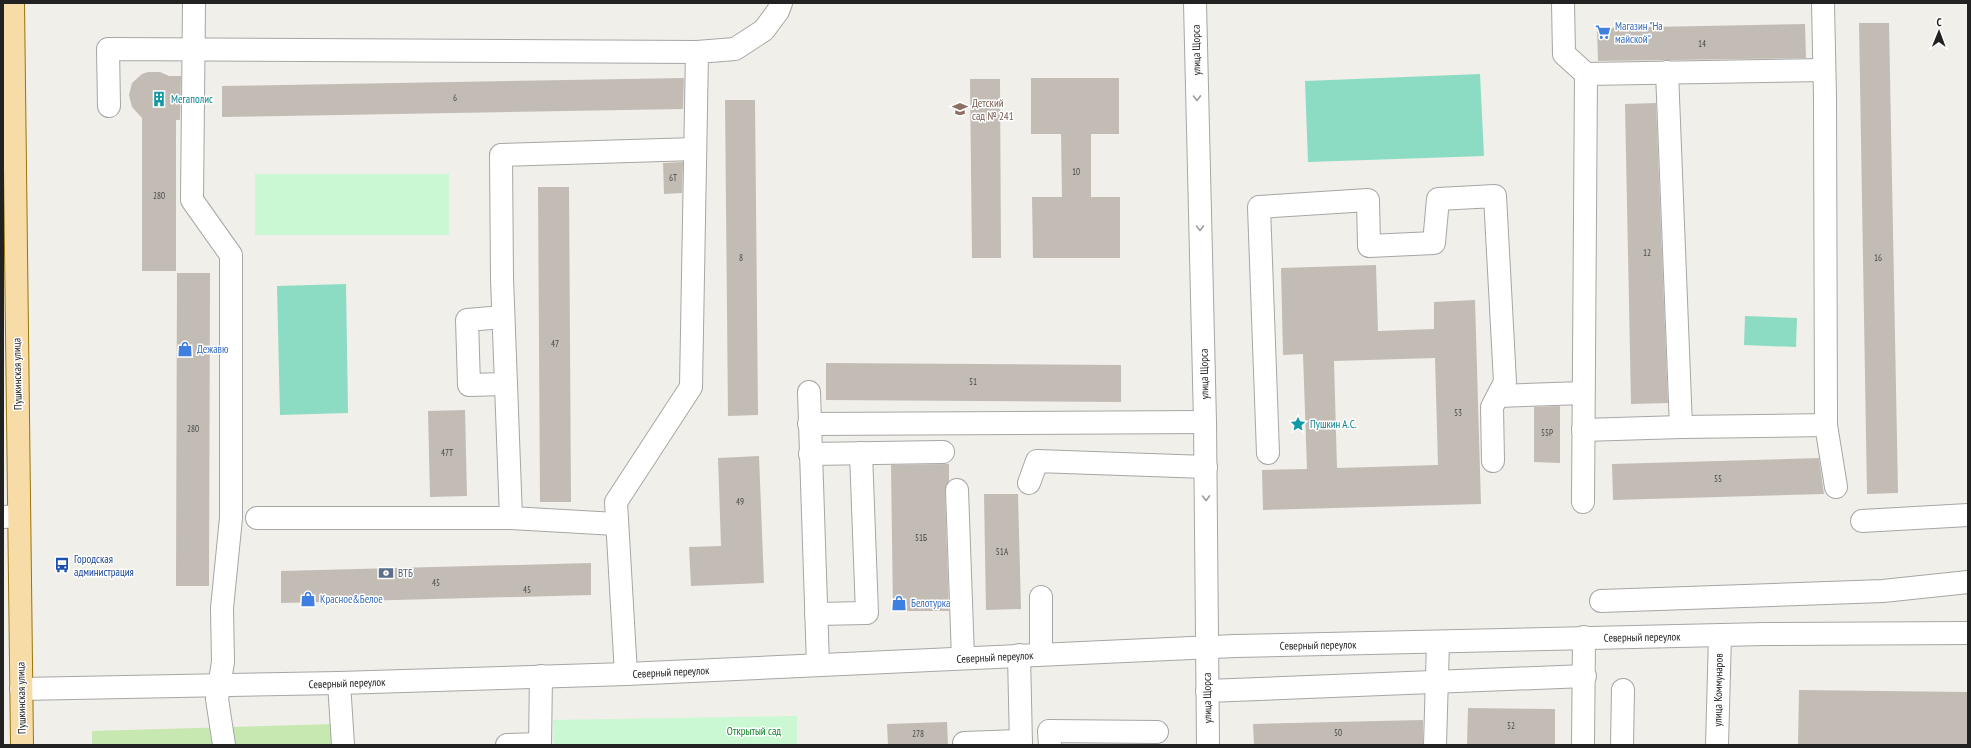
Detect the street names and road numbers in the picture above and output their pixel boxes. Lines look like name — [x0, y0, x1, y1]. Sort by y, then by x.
street label: улица Щорса — [1189, 25, 1203, 75]
street label: Пушкинская улица — [9, 338, 25, 410]
street label: улица Щорса — [1197, 349, 1211, 399]
street label: Северный переулок — [1603, 629, 1681, 645]
street label: Северный переулок — [1279, 637, 1357, 653]
street label: Северный переулок — [956, 648, 1034, 666]
street label: улица Коммунаров — [1710, 653, 1726, 727]
street label: Пушкинская улица — [13, 662, 29, 734]
street label: Северный переулок — [632, 663, 710, 681]
street label: улица Щорса — [1200, 673, 1214, 723]
street label: Северный переулок — [308, 675, 386, 691]

